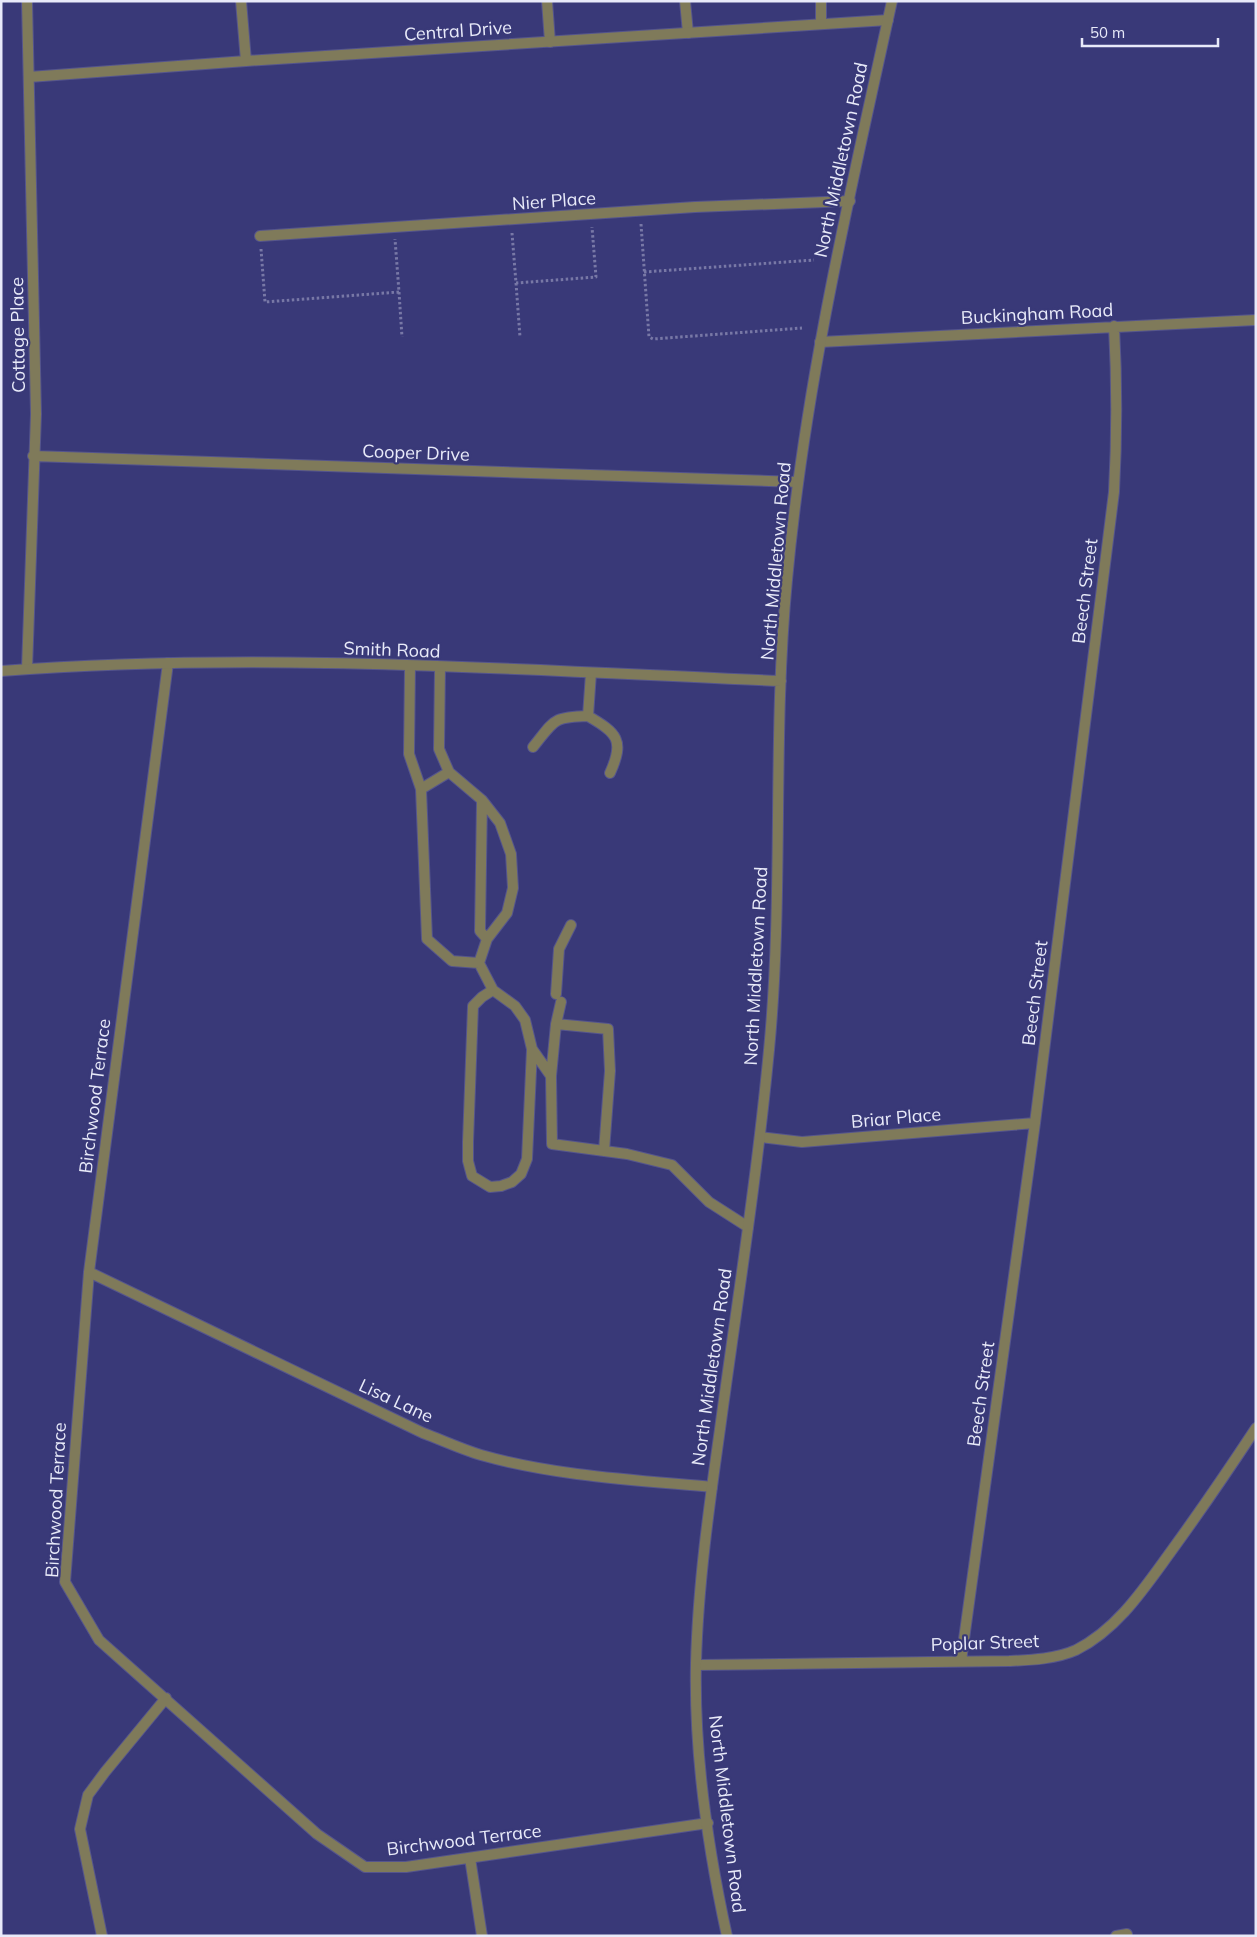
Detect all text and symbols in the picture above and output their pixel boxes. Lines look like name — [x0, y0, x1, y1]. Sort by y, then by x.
street label: Central Drive — [403, 15, 513, 46]
scale bar — [1082, 15, 1218, 47]
text: 50 m — [1090, 23, 1125, 42]
street label: North Middletown Road — [809, 60, 872, 260]
street label: Nier Place — [511, 186, 597, 215]
street label: Cottage Place — [5, 277, 30, 393]
street label: Buckingham Road — [960, 298, 1114, 329]
street label: Cooper Drive — [362, 439, 470, 466]
street label: North Middletown Road — [755, 461, 796, 661]
street label: Beech Street — [1067, 537, 1102, 645]
street label: Smith Road — [343, 636, 441, 663]
street label: North Middletown Road — [739, 866, 772, 1066]
street label: Beech Street — [1017, 939, 1052, 1047]
street label: Birchwood Terrace — [74, 1017, 115, 1174]
street label: Briar Place — [850, 1102, 942, 1133]
street label: North Middletown Road — [686, 1267, 737, 1467]
street label: Beech Street — [962, 1340, 999, 1448]
street label: Lisa Lane — [355, 1373, 437, 1428]
street label: Birchwood Terrace — [40, 1422, 71, 1578]
street label: Poplar Street — [930, 1629, 1040, 1656]
street label: North Middletown Road — [704, 1714, 751, 1914]
street label: Birchwood Terrace — [385, 1819, 542, 1860]

